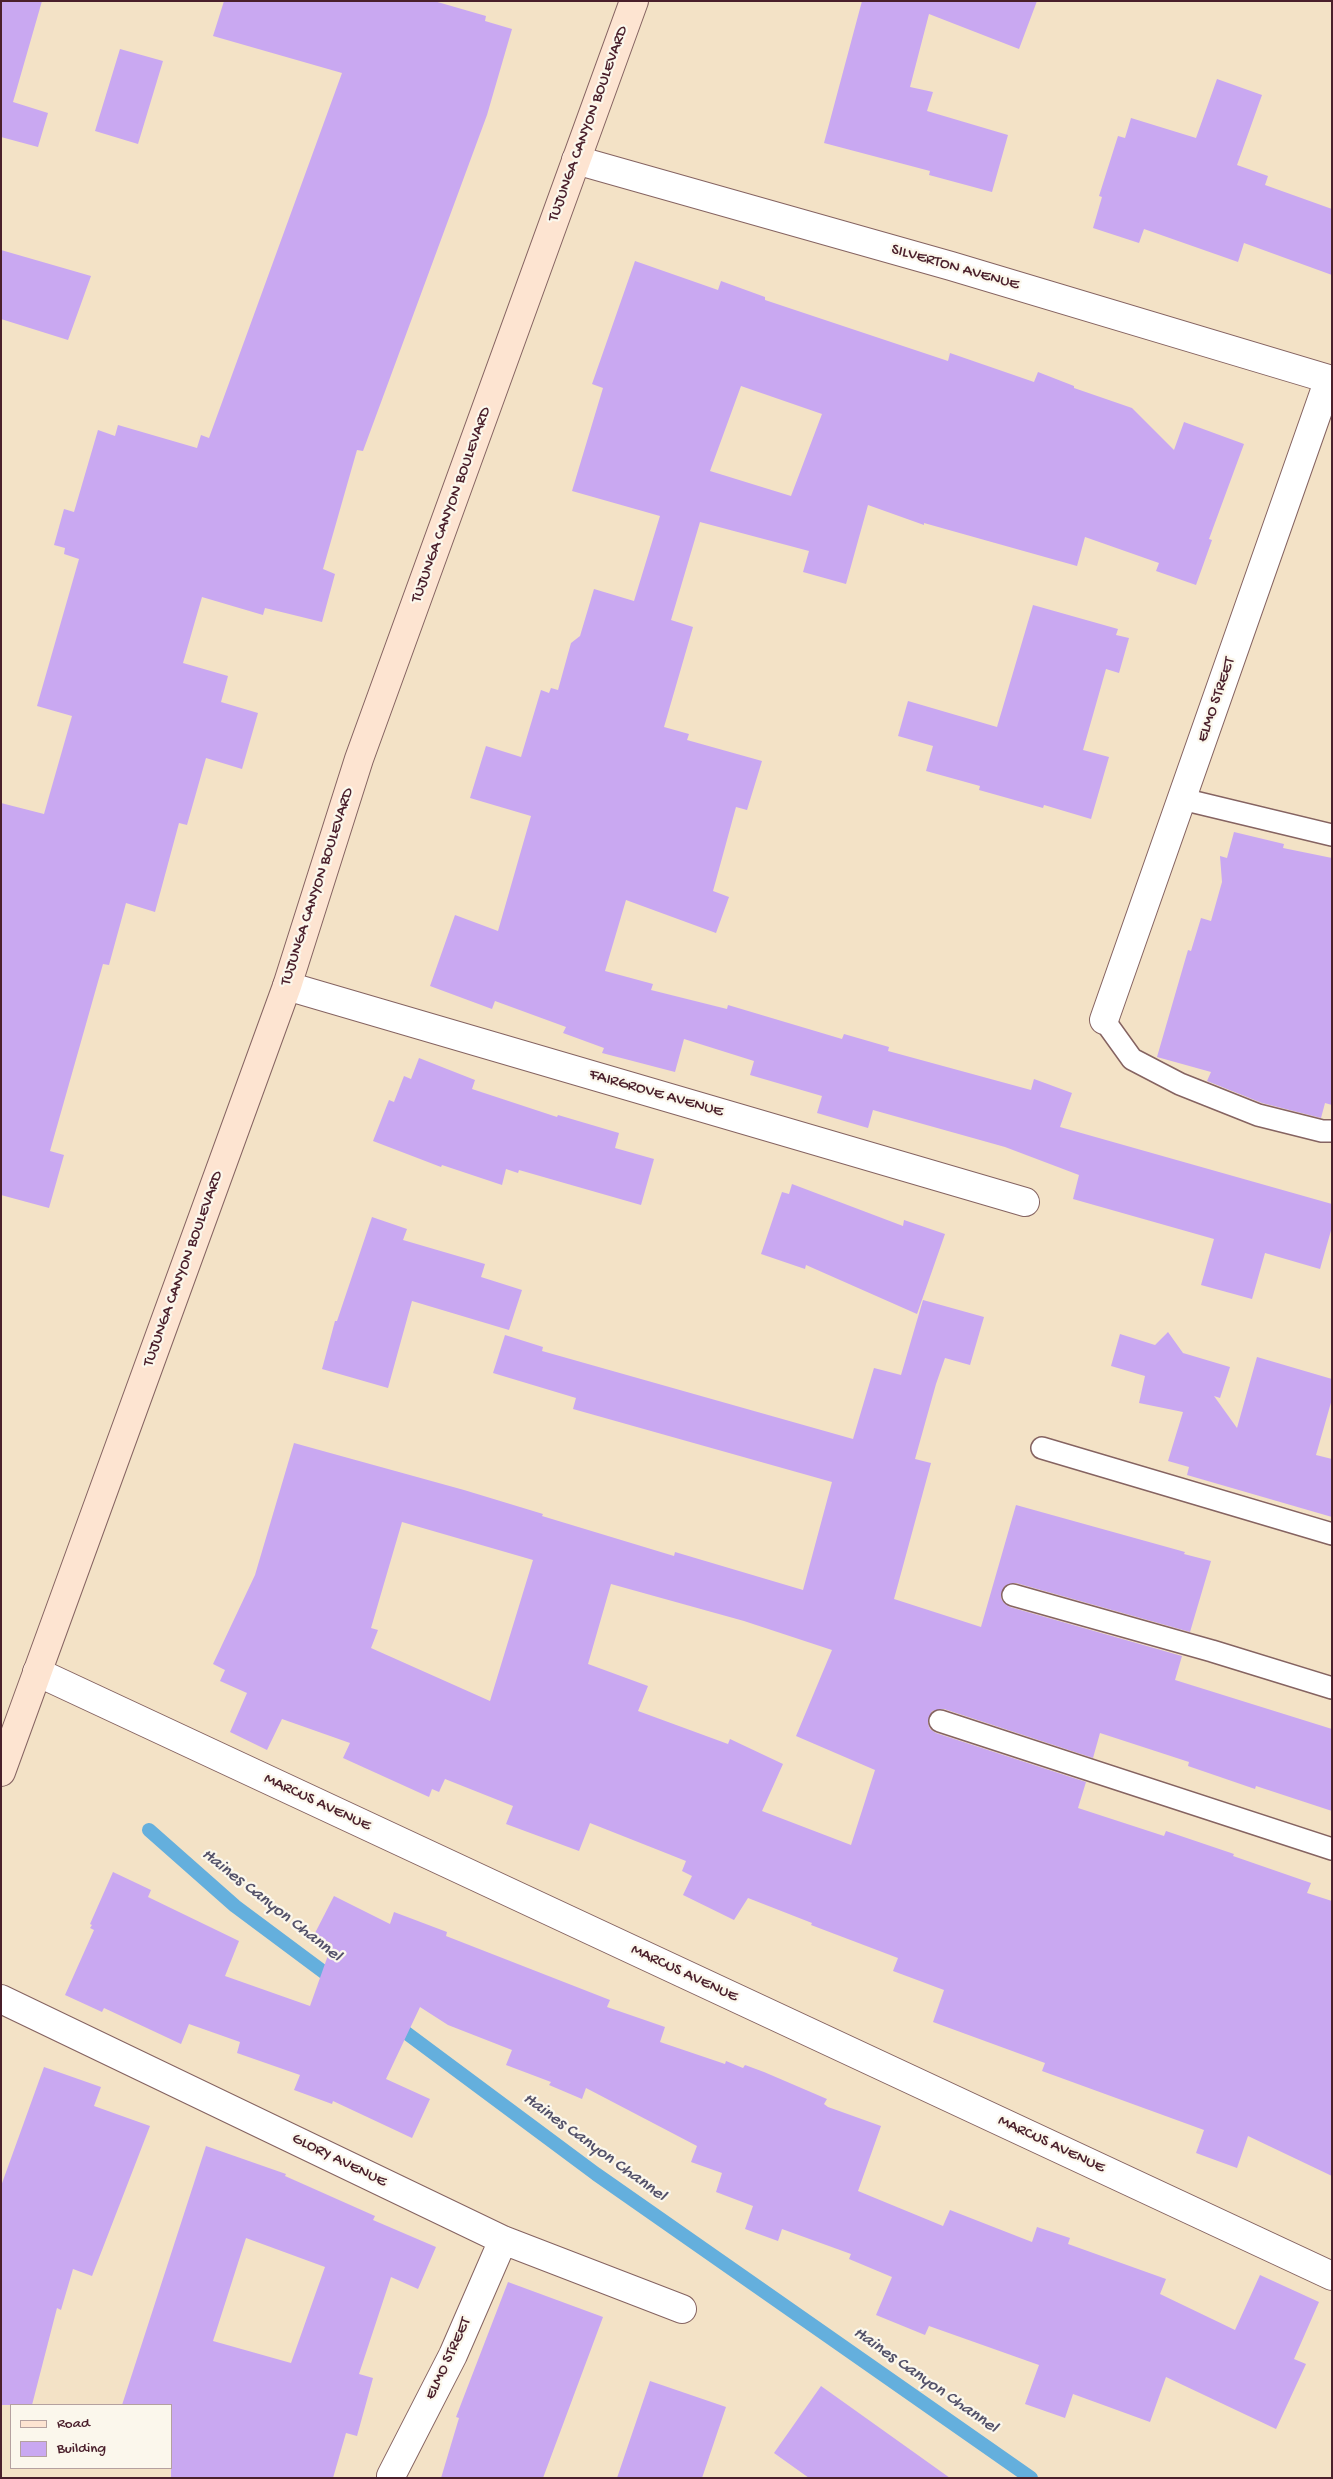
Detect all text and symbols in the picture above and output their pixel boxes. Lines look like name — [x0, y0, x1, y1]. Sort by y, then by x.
street label: TUJUNGA CANYON BOULEVARD — [545, 24, 633, 224]
street label: SILVERTON AVENUE — [889, 241, 1021, 295]
street label: TUJUNGA CANYON BOULEVARD — [408, 405, 496, 605]
street label: ELMO STREET — [1194, 655, 1240, 745]
street label: TUJUNGA CANYON BOULEVARD — [277, 786, 359, 988]
street label: FAIRGROVE AVENUE — [587, 1066, 725, 1122]
street label: TUJUNGA CANYON BOULEVARD — [140, 1169, 228, 1369]
street label: MARCUS AVENUE — [260, 1770, 374, 1836]
water label: Haines Canyon Channel — [197, 1845, 345, 1967]
street label: MARCUS AVENUE — [627, 1941, 741, 2007]
water label: Haines Canyon Channel — [518, 2089, 670, 2207]
street label: MARCUS AVENUE — [994, 2112, 1108, 2178]
street label: GLORY AVENUE — [288, 2130, 390, 2192]
street label: ELMO STREET — [422, 2315, 476, 2403]
water label: Haines Canyon Channel — [848, 2323, 1002, 2439]
legend — [10, 2404, 172, 2469]
text: Road — [57, 2415, 90, 2433]
text: Building — [57, 2440, 106, 2458]

